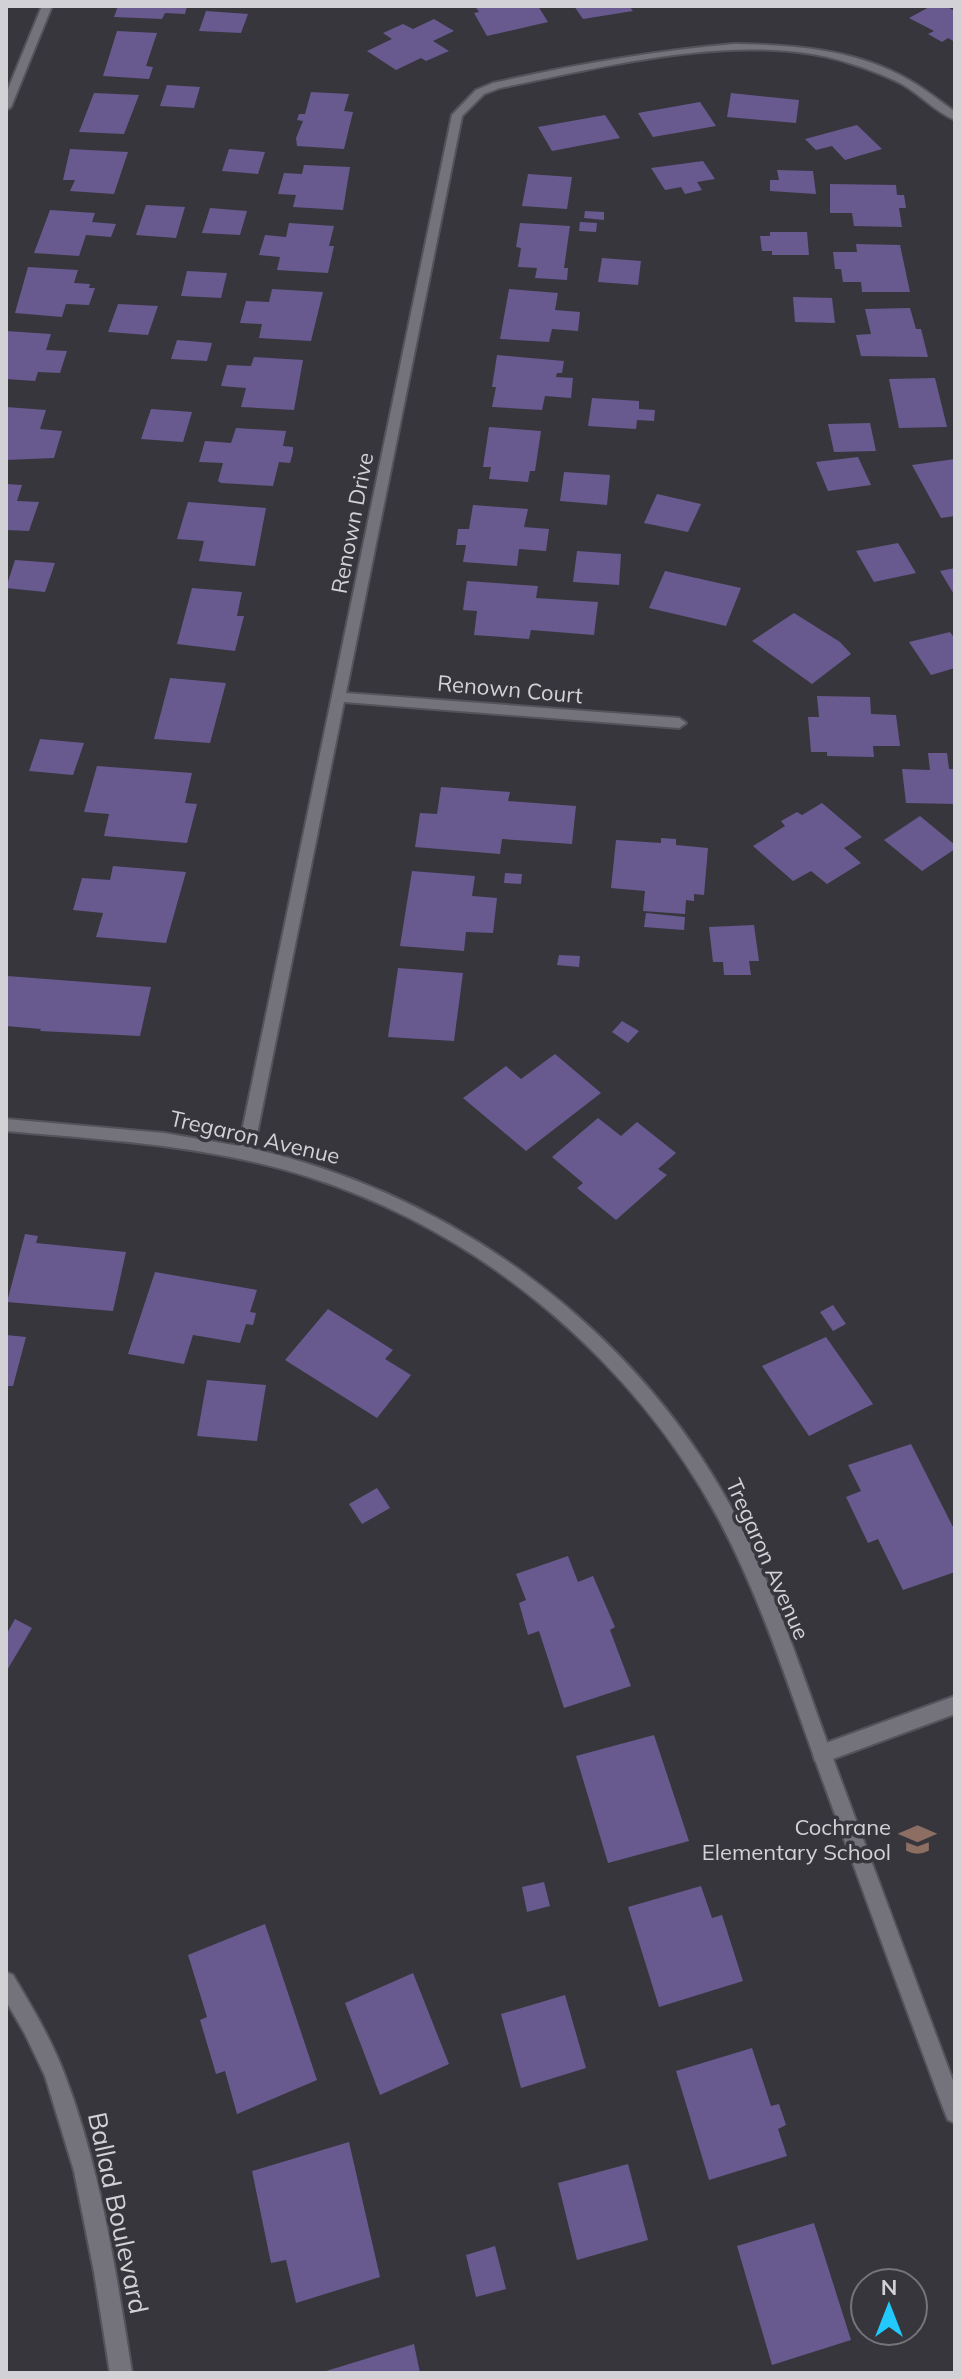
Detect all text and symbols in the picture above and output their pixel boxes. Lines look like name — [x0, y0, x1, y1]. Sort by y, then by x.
street label: Renown Drive — [325, 450, 379, 596]
street label: Renown Court — [436, 669, 584, 709]
street label: Tregaron Avenue — [167, 1104, 343, 1170]
street label: Tregaron Avenue — [720, 1474, 816, 1644]
place label: Cochrane Elementary School — [702, 1813, 891, 1866]
school or university icon: Cochrane Elementary School — [898, 1821, 936, 1859]
street label: Ballad Boulevard — [81, 2109, 156, 2317]
north arrow — [849, 2267, 929, 2347]
text: N — [881, 2273, 897, 2301]

